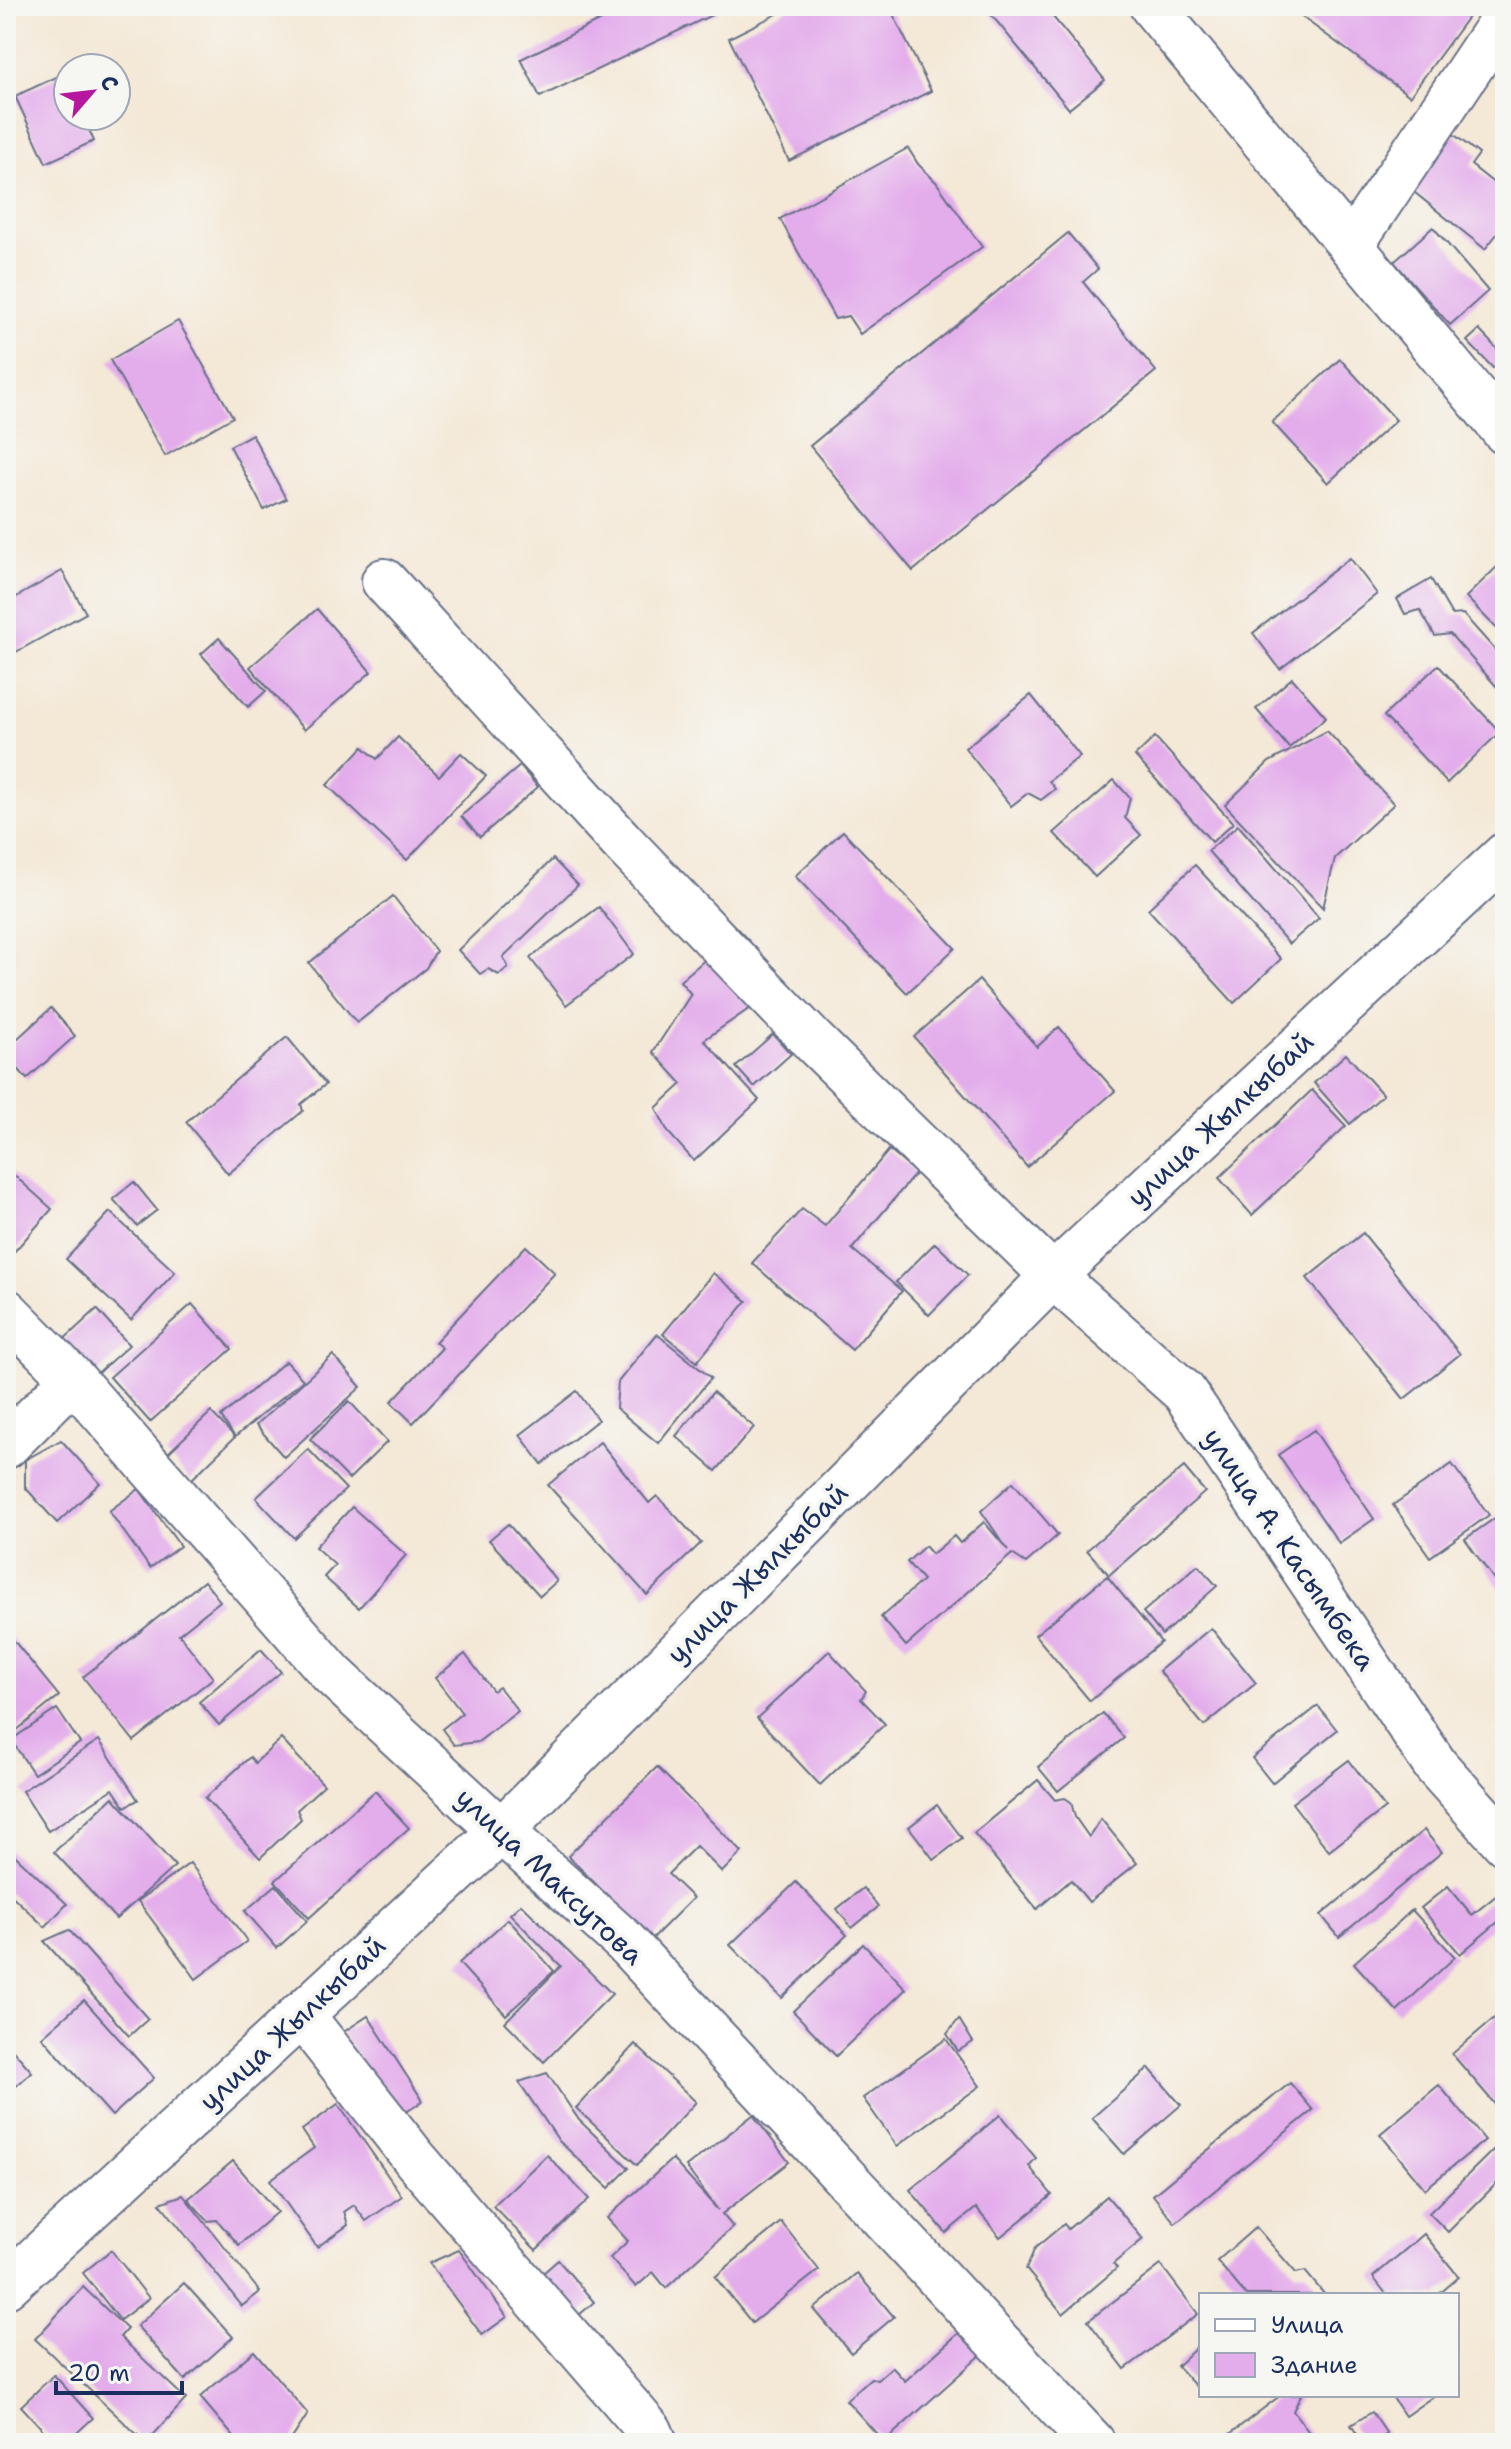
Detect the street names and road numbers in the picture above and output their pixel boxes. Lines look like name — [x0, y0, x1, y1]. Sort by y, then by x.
street label: улица Жылкыбай — [1119, 1023, 1321, 1215]
street label: улица А. Касымбека — [1195, 1420, 1385, 1678]
street label: улица Жылкыбай — [658, 1474, 856, 1672]
street label: улица Максутова — [448, 1779, 652, 1973]
street label: улица Жылкыбай — [191, 1927, 393, 2119]

